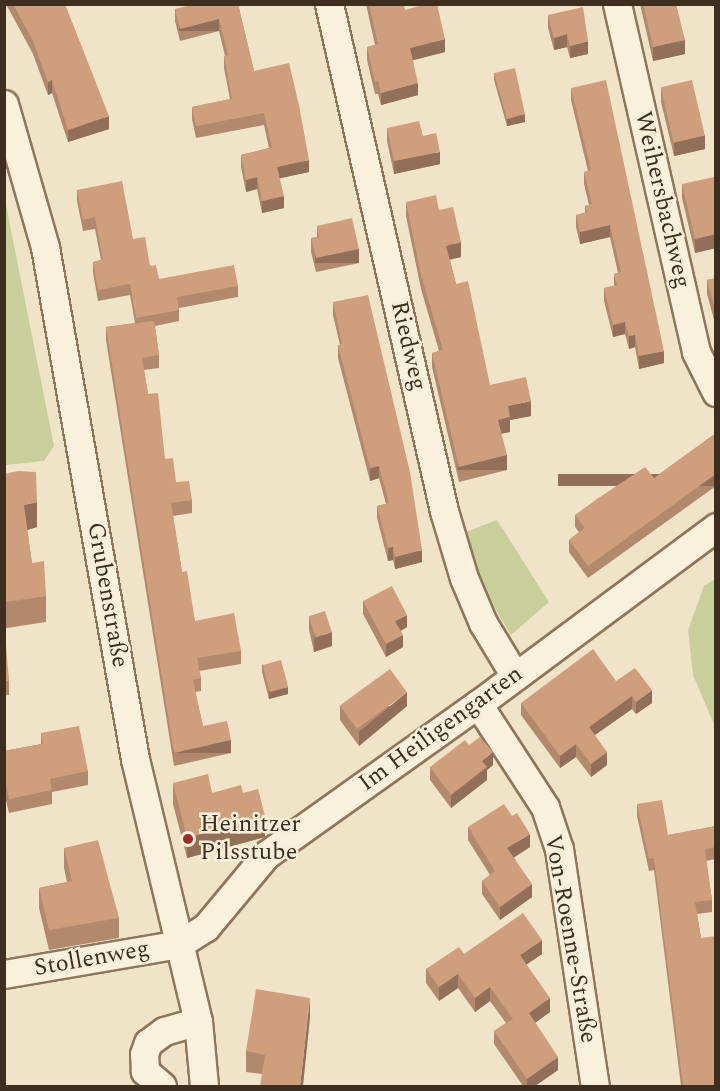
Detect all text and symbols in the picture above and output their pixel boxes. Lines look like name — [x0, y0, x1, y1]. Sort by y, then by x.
street label: Weihersbachweg — [628, 109, 696, 291]
street label: Riedweg — [384, 298, 432, 394]
street label: Grubenstraße — [80, 520, 134, 670]
street label: Im Heiligengarten — [353, 660, 529, 798]
place label: Heinitzer Pilsstube — [200, 811, 301, 867]
marker: Heinitzer Pilsstube — [181, 832, 195, 846]
street label: Von-Roenne-Straße — [537, 833, 603, 1045]
street label: Stollenweg — [32, 935, 152, 983]

